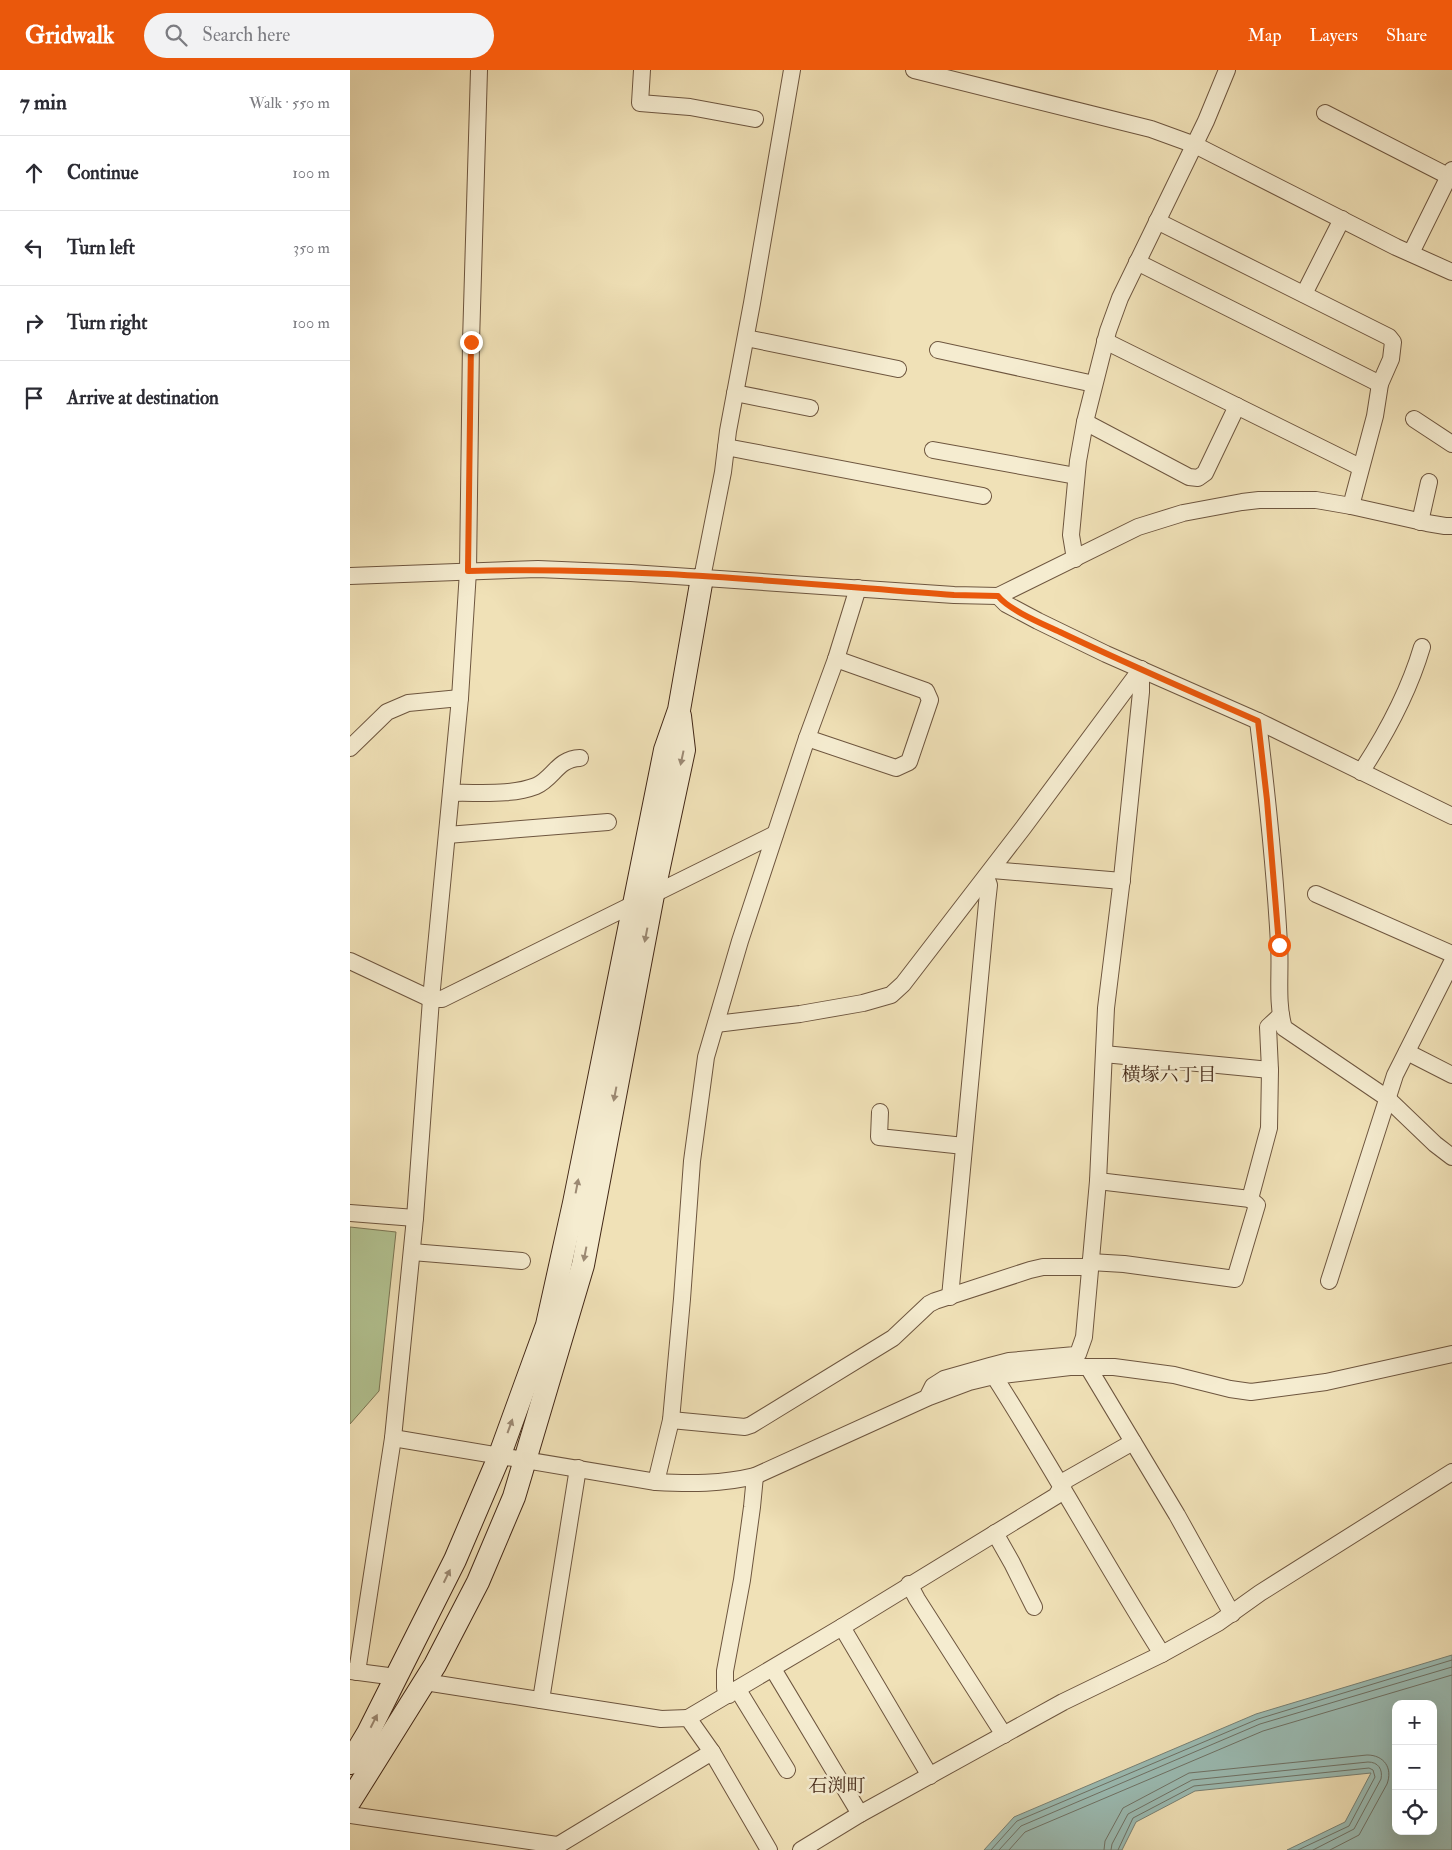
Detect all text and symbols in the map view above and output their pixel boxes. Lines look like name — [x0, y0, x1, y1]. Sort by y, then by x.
search box — [144, 13, 494, 58]
text: Gridwalk — [25, 20, 114, 51]
icon: search — [162, 21, 190, 49]
text: Search here — [202, 23, 290, 47]
text: Map — [1248, 24, 1282, 47]
text: Layers — [1310, 24, 1358, 47]
text: Share — [1386, 24, 1427, 47]
text: 7 min — [20, 89, 67, 116]
text: Walk · 550 m — [249, 93, 330, 113]
icon: ahead — [20, 159, 48, 187]
text: Continue — [67, 161, 138, 185]
text: 100 m — [292, 163, 330, 183]
icon: left — [20, 234, 48, 262]
text: Turn left — [67, 236, 135, 260]
text: 350 m — [293, 238, 330, 258]
icon: right — [20, 309, 48, 337]
text: Turn right — [67, 311, 147, 335]
text: 100 m — [292, 313, 330, 333]
route end — [460, 331, 483, 354]
icon: arrive — [20, 384, 48, 412]
text: Arrive at destination — [67, 386, 219, 410]
one-way arrow — [678, 751, 686, 766]
one-way arrow — [641, 927, 649, 943]
route start — [1268, 934, 1291, 957]
district label: 横塚六丁目 — [1121, 1063, 1217, 1087]
one-way arrow — [611, 1087, 619, 1103]
one-way arrow — [574, 1178, 582, 1194]
one-way arrow — [581, 1246, 589, 1262]
one-way arrow — [506, 1418, 514, 1433]
one-way arrow — [443, 1569, 451, 1583]
map controls — [1392, 1700, 1437, 1835]
button: + — [1392, 1700, 1437, 1745]
one-way arrow — [370, 1714, 378, 1728]
button: − — [1392, 1745, 1437, 1790]
district label: 石渕町 — [808, 1774, 866, 1798]
button: locate — [1392, 1790, 1437, 1835]

